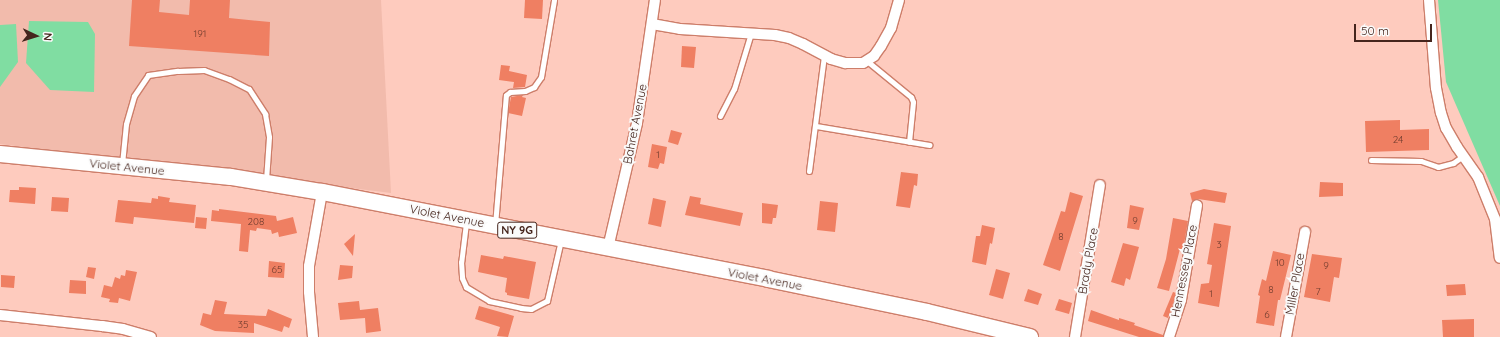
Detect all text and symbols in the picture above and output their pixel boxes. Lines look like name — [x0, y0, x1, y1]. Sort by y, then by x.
north arrow — [16, 16, 56, 56]
scale bar — [1356, 16, 1434, 42]
text: 50 m — [1361, 23, 1389, 38]
house number: 191 — [193, 28, 207, 40]
text: N — [41, 32, 55, 41]
street label: Bahret Avenue — [620, 83, 650, 165]
house number: 24 — [1393, 134, 1403, 146]
house number: 1 — [656, 149, 660, 161]
street label: Violet Avenue — [89, 156, 165, 178]
street label: Violet Avenue — [409, 202, 485, 230]
house number: 9 — [1132, 215, 1138, 227]
house number: 208 — [248, 216, 264, 228]
road number: NY 9G — [497, 221, 537, 239]
street label: Hennessey Place — [1168, 223, 1200, 319]
street label: Brady Place — [1075, 227, 1101, 295]
house number: 8 — [1058, 231, 1064, 243]
house number: 3 — [1216, 239, 1222, 251]
street label: Miller Place — [1282, 252, 1308, 316]
house number: 10 — [1275, 257, 1285, 269]
house number: 9 — [1323, 260, 1329, 272]
house number: 65 — [272, 264, 282, 276]
street label: Violet Avenue — [727, 265, 803, 293]
house number: 8 — [1268, 284, 1274, 296]
house number: 7 — [1315, 286, 1321, 298]
house number: 1 — [1209, 288, 1213, 300]
house number: 6 — [1264, 309, 1270, 321]
house number: 35 — [238, 319, 248, 331]

